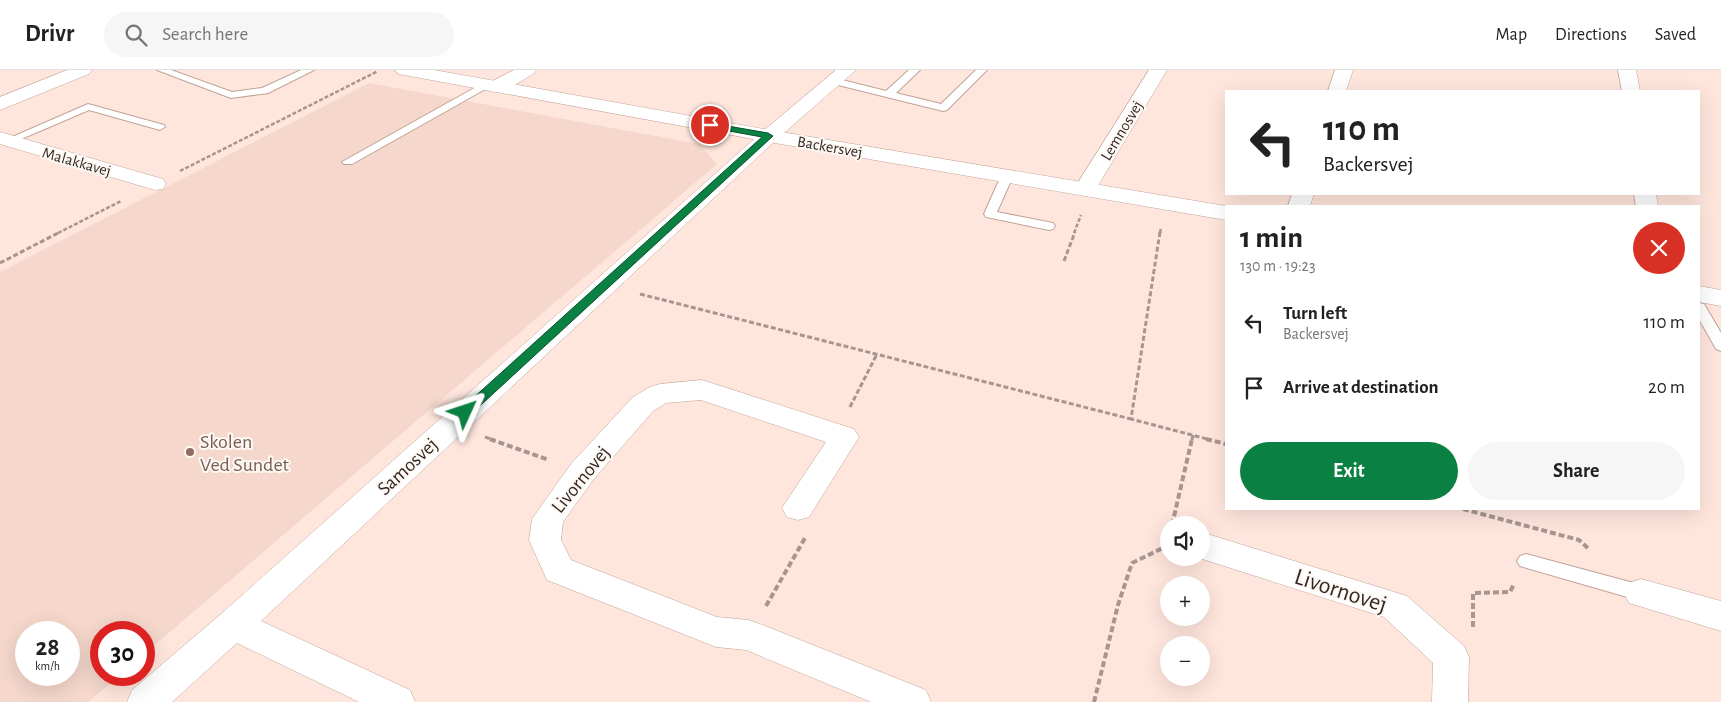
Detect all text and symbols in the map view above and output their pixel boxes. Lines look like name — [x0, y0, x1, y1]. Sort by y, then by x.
search box — [104, 12, 454, 57]
icon: search — [122, 21, 150, 49]
text: Drivr — [25, 22, 74, 46]
text: Search here — [162, 25, 248, 44]
text: Map — [1496, 26, 1527, 44]
text: Directions — [1555, 26, 1627, 44]
text: Saved — [1655, 26, 1696, 44]
street label: Lemnosvej — [1098, 98, 1147, 164]
pin — [689, 104, 731, 146]
icon: left — [1240, 110, 1305, 175]
icon: arrive — [696, 111, 724, 139]
text: 110 m — [1323, 112, 1400, 147]
street label: Backersvej — [796, 133, 864, 162]
street label: Malakkavej — [40, 145, 113, 180]
text: Backersvej — [1323, 153, 1413, 175]
button: close — [1633, 222, 1685, 274]
text: 1 min — [1240, 223, 1303, 253]
text: 130 m · 19:23 — [1240, 258, 1316, 274]
text: Turn left — [1283, 304, 1347, 323]
icon: left — [1240, 309, 1268, 337]
text: 110 m — [1644, 313, 1685, 332]
text: Backersvej — [1283, 326, 1349, 342]
icon: arrive — [1240, 374, 1268, 402]
text: Arrive at destination — [1283, 378, 1439, 397]
text: 20 m — [1648, 378, 1685, 397]
position arrow — [438, 385, 490, 437]
place label: Skolen Ved Sundet — [200, 432, 290, 475]
street label: Samosvej — [374, 434, 442, 499]
street label: Livornovej — [548, 442, 614, 517]
button: Exit — [1240, 442, 1458, 500]
button: Share — [1468, 442, 1685, 500]
marker: Skolen Ved Sundet — [184, 446, 196, 458]
map controls — [1160, 516, 1210, 686]
button: sound — [1160, 516, 1210, 566]
street label: Livornovej — [1291, 565, 1390, 617]
button: + — [1160, 576, 1210, 626]
speed limit sign: 30 — [90, 621, 155, 686]
text: 28 — [35, 635, 60, 660]
button: − — [1160, 636, 1210, 686]
text: km/h — [35, 660, 60, 672]

